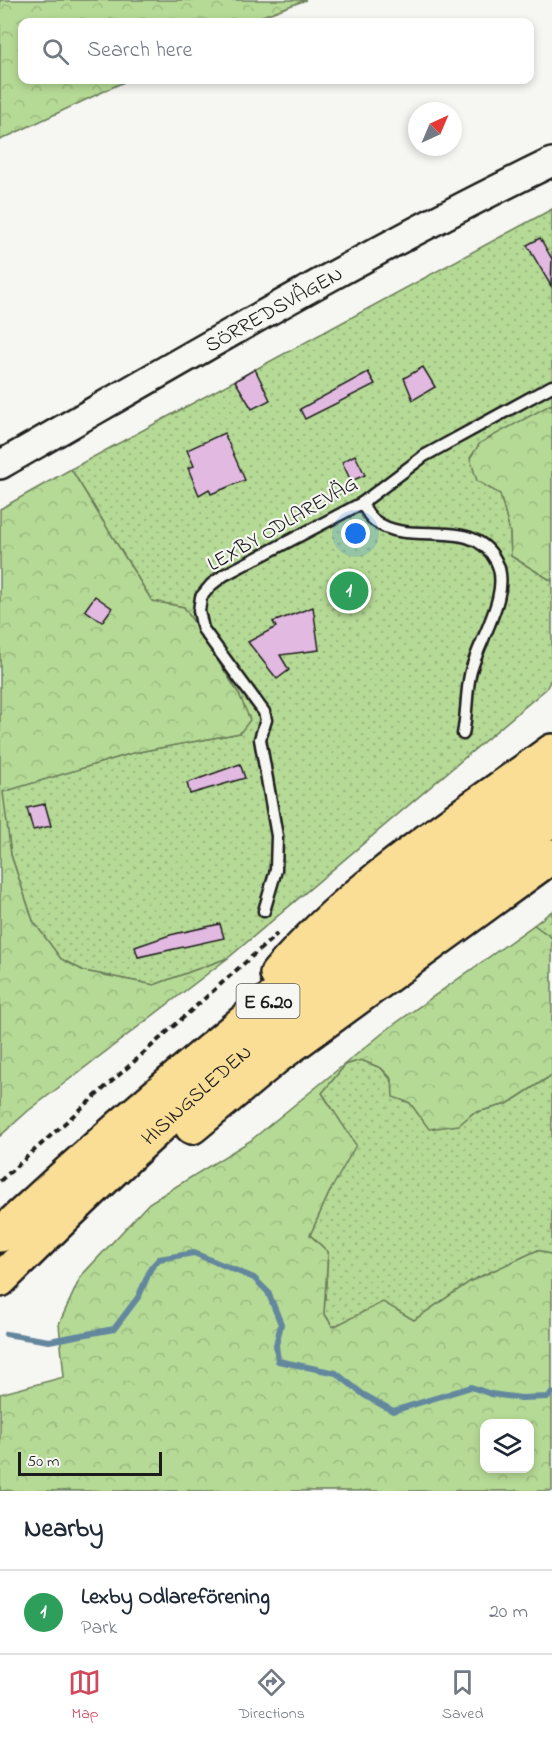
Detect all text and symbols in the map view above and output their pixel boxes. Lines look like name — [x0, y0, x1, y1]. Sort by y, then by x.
search box — [18, 18, 534, 84]
icon: search — [39, 35, 72, 68]
text: Search here — [87, 35, 192, 67]
north arrow — [408, 102, 462, 156]
street label: SÖRREDSVÄGEN — [200, 260, 349, 361]
street label: LEXBY ODLAREVÄG — [202, 470, 364, 580]
your location — [341, 519, 370, 548]
pin: 1 — [330, 568, 368, 614]
road number: E 6.20 — [236, 984, 300, 1018]
street label: HISINGSLEDEN — [135, 1038, 259, 1153]
map controls — [480, 1419, 534, 1473]
button: layers — [480, 1419, 534, 1473]
scale bar — [18, 1449, 162, 1476]
text: 50 m — [27, 1450, 59, 1474]
text: Nearby — [24, 1511, 103, 1549]
text: Lexby Odlareförening — [81, 1582, 270, 1614]
text: 1 — [40, 1598, 47, 1627]
text: 20 m — [489, 1598, 528, 1627]
text: Park — [81, 1614, 117, 1643]
tab: Map — [68, 1666, 101, 1726]
tab: Directions — [238, 1666, 305, 1726]
tab: Saved — [442, 1666, 484, 1726]

